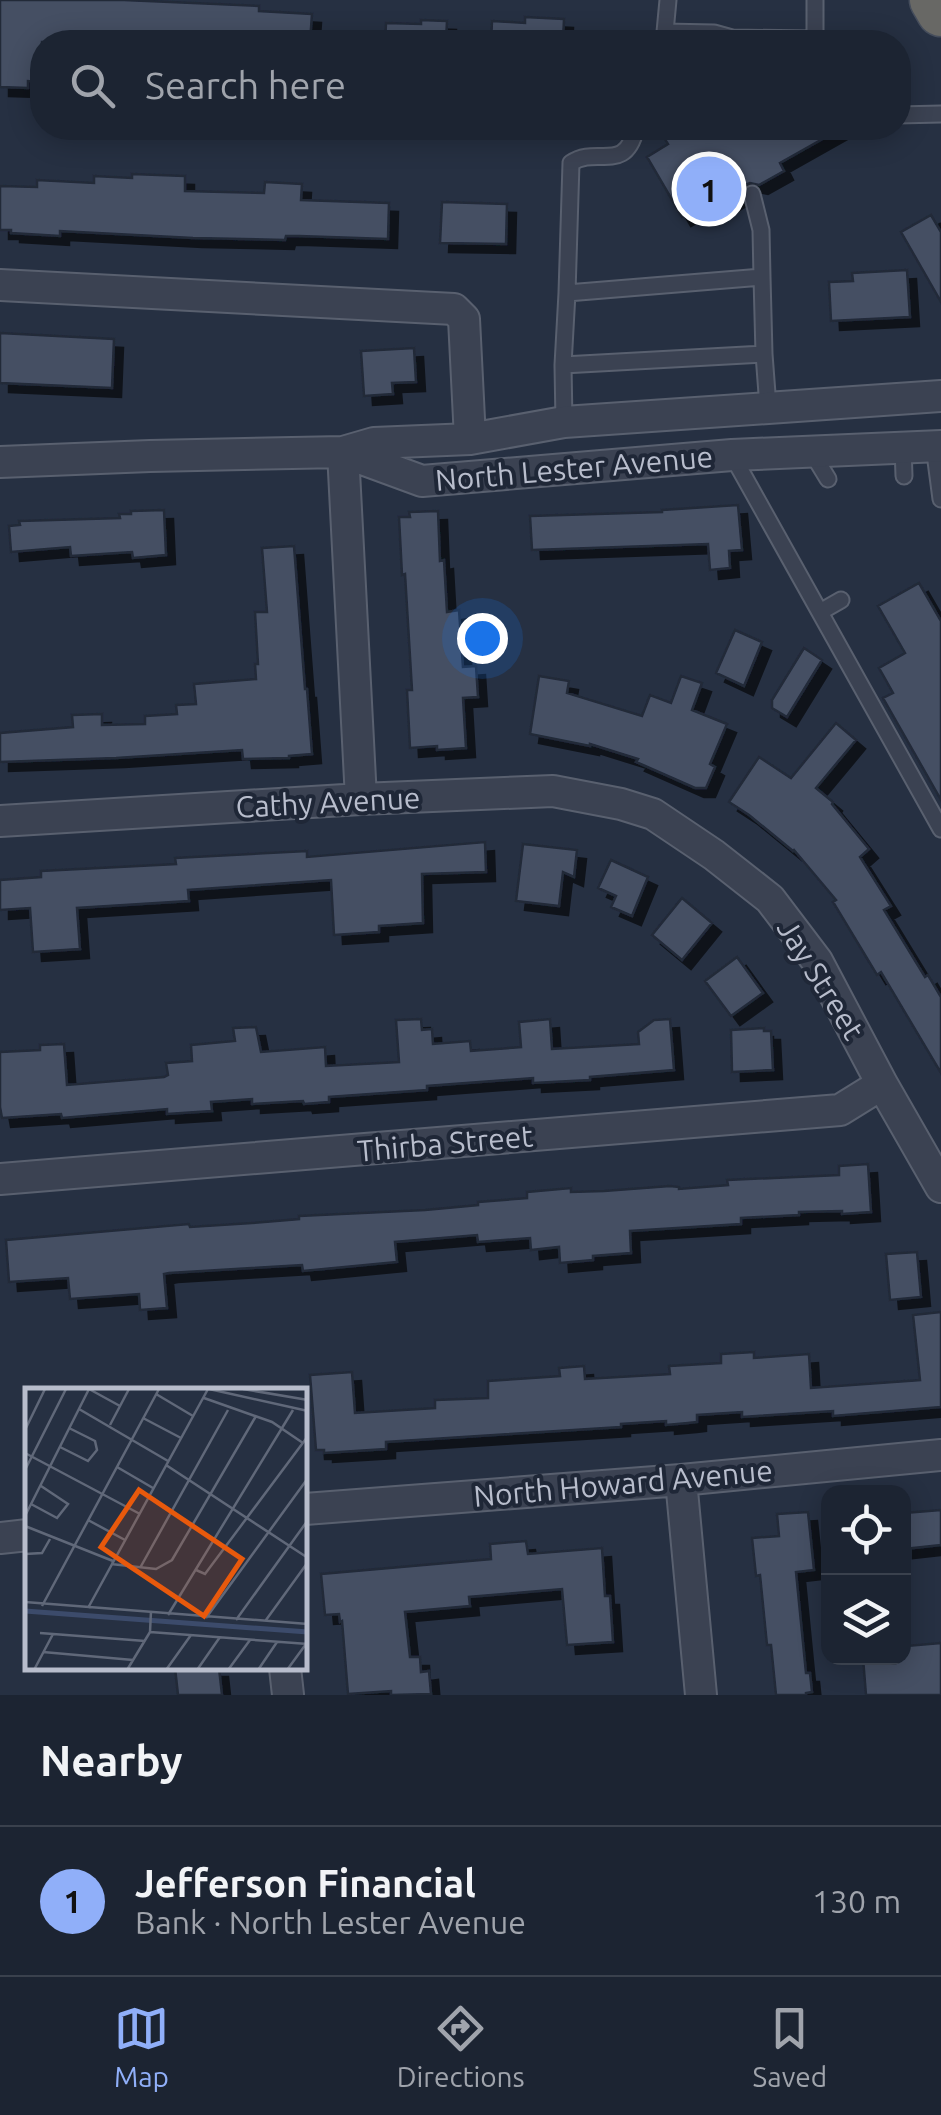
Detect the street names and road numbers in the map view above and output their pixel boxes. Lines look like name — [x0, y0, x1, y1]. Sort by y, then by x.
street label: North Lester Avenue — [434, 439, 714, 497]
street label: Cathy Avenue — [235, 780, 421, 824]
street label: Jay Street — [771, 913, 871, 1046]
street label: Thirba Street — [356, 1118, 534, 1168]
street label: North Howard Avenue — [472, 1453, 774, 1513]

